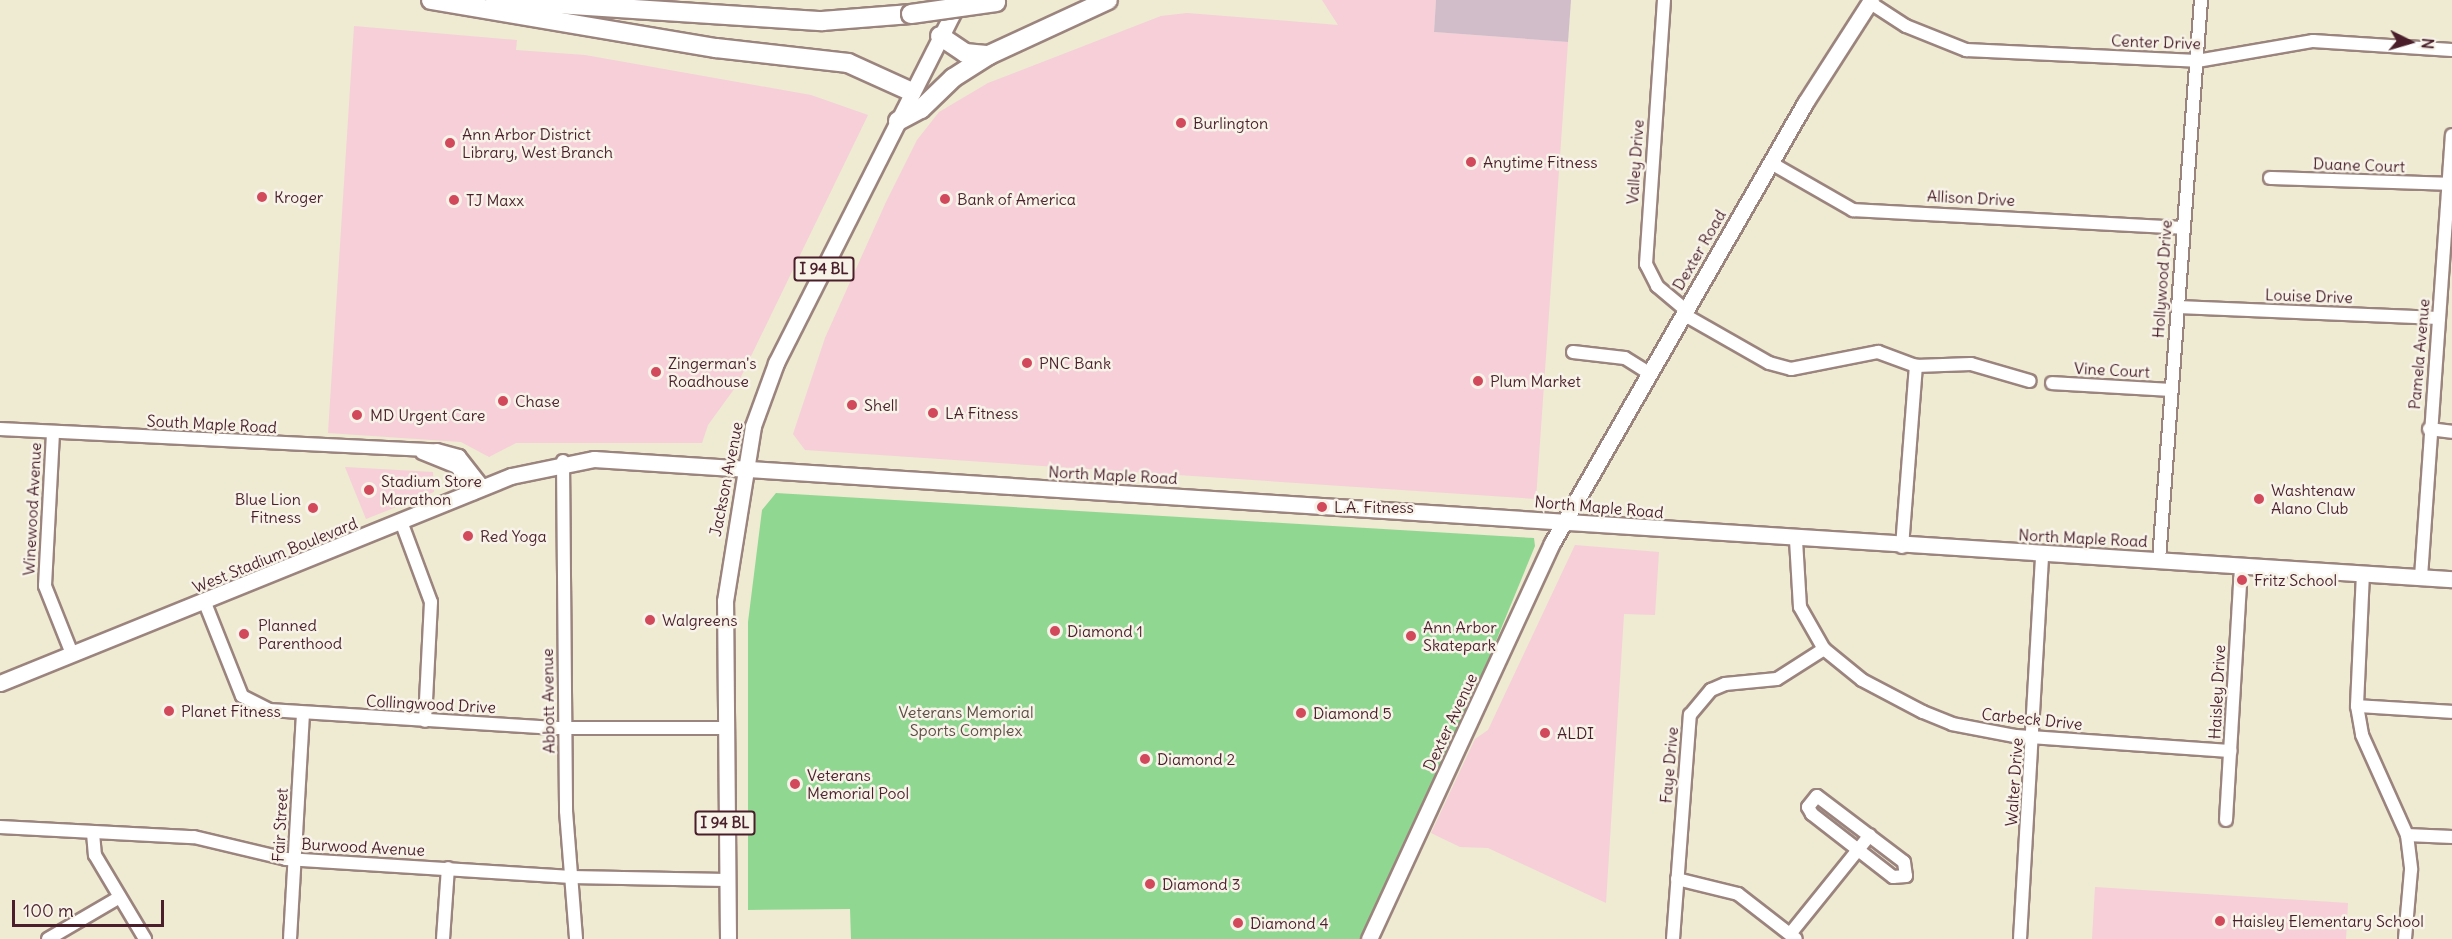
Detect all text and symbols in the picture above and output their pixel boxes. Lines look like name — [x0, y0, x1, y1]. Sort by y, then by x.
north arrow — [2380, 12, 2440, 72]
street label: Center Drive — [2111, 31, 2201, 53]
text: N — [2417, 37, 2438, 50]
place label: Burlington — [1193, 113, 1268, 133]
marker: Burlington — [1174, 116, 1188, 130]
street label: Valley Drive — [1622, 119, 1648, 205]
place label: Ann Arbor District Library, West Branch — [462, 124, 613, 162]
marker: Ann Arbor District Library, West Branch — [443, 136, 457, 150]
place label: Anytime Fitness — [1483, 152, 1597, 172]
street label: Duane Court — [2313, 154, 2405, 176]
marker: Anytime Fitness — [1464, 155, 1478, 169]
street label: Allison Drive — [1926, 186, 2016, 210]
place label: Kroger — [274, 187, 323, 207]
place label: Bank of America — [957, 189, 1076, 209]
marker: Kroger — [255, 190, 269, 204]
place label: TJ Maxx — [466, 190, 524, 210]
marker: Bank of America — [938, 192, 952, 206]
marker: TJ Maxx — [447, 193, 461, 207]
street label: Dexter Road — [1668, 206, 1730, 294]
street label: Hollywood Drive — [2148, 219, 2176, 339]
road number: I 94 BL — [792, 257, 856, 281]
street label: Louise Drive — [2265, 285, 2353, 307]
street label: Pamela Avenue — [2405, 298, 2433, 410]
place label: Zingerman's Roadhouse — [668, 353, 757, 391]
place label: PNC Bank — [1039, 353, 1111, 373]
marker: PNC Bank — [1020, 356, 1034, 370]
street label: Vine Court — [2074, 358, 2150, 382]
marker: Zingerman's Roadhouse — [649, 365, 663, 379]
place label: Plum Market — [1490, 371, 1581, 391]
marker: Plum Market — [1471, 374, 1485, 388]
place label: Chase — [515, 391, 560, 411]
marker: Chase — [496, 394, 510, 408]
place label: Shell — [864, 395, 898, 415]
marker: Shell — [845, 398, 859, 412]
place label: LA Fitness — [945, 403, 1018, 423]
place label: MD Urgent Care — [370, 405, 485, 425]
marker: MD Urgent Care — [348, 406, 366, 424]
marker: LA Fitness — [926, 406, 940, 420]
street label: South Maple Road — [146, 411, 278, 437]
street label: Jackson Avenue — [705, 420, 747, 538]
street label: Winewood Avenue — [19, 442, 45, 576]
street label: North Maple Road — [1048, 462, 1178, 488]
place label: Stadium Store Marathon — [381, 471, 482, 509]
place label: Washtenaw Alano Club — [2271, 480, 2355, 518]
marker: Stadium Store Marathon — [362, 483, 376, 497]
place label: Blue Lion Fitness — [235, 489, 301, 527]
street label: North Maple Road — [1534, 492, 1664, 522]
marker: Washtenaw Alano Club — [2252, 492, 2266, 506]
place label: L.A. Fitness — [1334, 497, 1414, 517]
marker: L.A. Fitness — [1315, 500, 1329, 514]
marker: Blue Lion Fitness — [306, 501, 320, 515]
street label: West Stadium Boulevard — [190, 513, 360, 597]
street label: North Maple Road — [2018, 525, 2148, 551]
place label: Red Yoga — [480, 526, 547, 546]
marker: Red Yoga — [461, 529, 475, 543]
place label: Fritz School — [2254, 570, 2337, 590]
marker: Fritz School — [2235, 573, 2249, 587]
place label: Walgreens — [662, 610, 738, 630]
marker: Walgreens — [643, 613, 657, 627]
place label: Planned Parenthood — [258, 615, 342, 653]
place label: Ann Arbor Skatepark — [1423, 617, 1497, 655]
place label: Diamond 1 — [1067, 621, 1143, 641]
marker: Diamond 1 — [1048, 624, 1062, 638]
marker: Planned Parenthood — [235, 625, 253, 643]
marker: Ann Arbor Skatepark — [1404, 629, 1418, 643]
street label: Haisley Drive — [2205, 644, 2229, 740]
street label: Abbott Avenue — [537, 648, 559, 754]
street label: Dexter Avenue — [1419, 670, 1481, 774]
street label: Collingwood Drive — [366, 691, 496, 717]
place label: Planet Fitness — [181, 701, 281, 721]
park label: Veterans Memorial Sports Complex — [898, 702, 1034, 740]
place label: Diamond 5 — [1313, 703, 1392, 723]
marker: Planet Fitness — [162, 704, 176, 718]
street label: Carbeck Drive — [1981, 704, 2083, 734]
marker: Diamond 5 — [1294, 706, 1308, 720]
place label: ALDI — [1557, 723, 1594, 743]
marker: ALDI — [1538, 726, 1552, 740]
street label: Faye Drive — [1656, 726, 1682, 804]
street label: Walter Drive — [2001, 737, 2027, 827]
place label: Diamond 2 — [1157, 749, 1235, 769]
marker: Diamond 2 — [1138, 752, 1152, 766]
place label: Veterans Memorial Pool — [807, 765, 909, 803]
marker: Veterans Memorial Pool — [788, 777, 802, 791]
street label: Fair Street — [268, 788, 292, 862]
road number: I 94 BL — [694, 811, 756, 835]
street label: Burwood Avenue — [301, 834, 425, 860]
place label: Diamond 3 — [1162, 874, 1241, 894]
marker: Diamond 3 — [1143, 877, 1157, 891]
scale bar — [15, 888, 166, 926]
text: 100 m — [23, 899, 74, 922]
place label: Haisley Elementary School — [2232, 911, 2424, 931]
place label: Diamond 4 — [1250, 913, 1329, 933]
marker: Haisley Elementary School — [2213, 914, 2227, 928]
marker: Diamond 4 — [1231, 916, 1245, 930]

